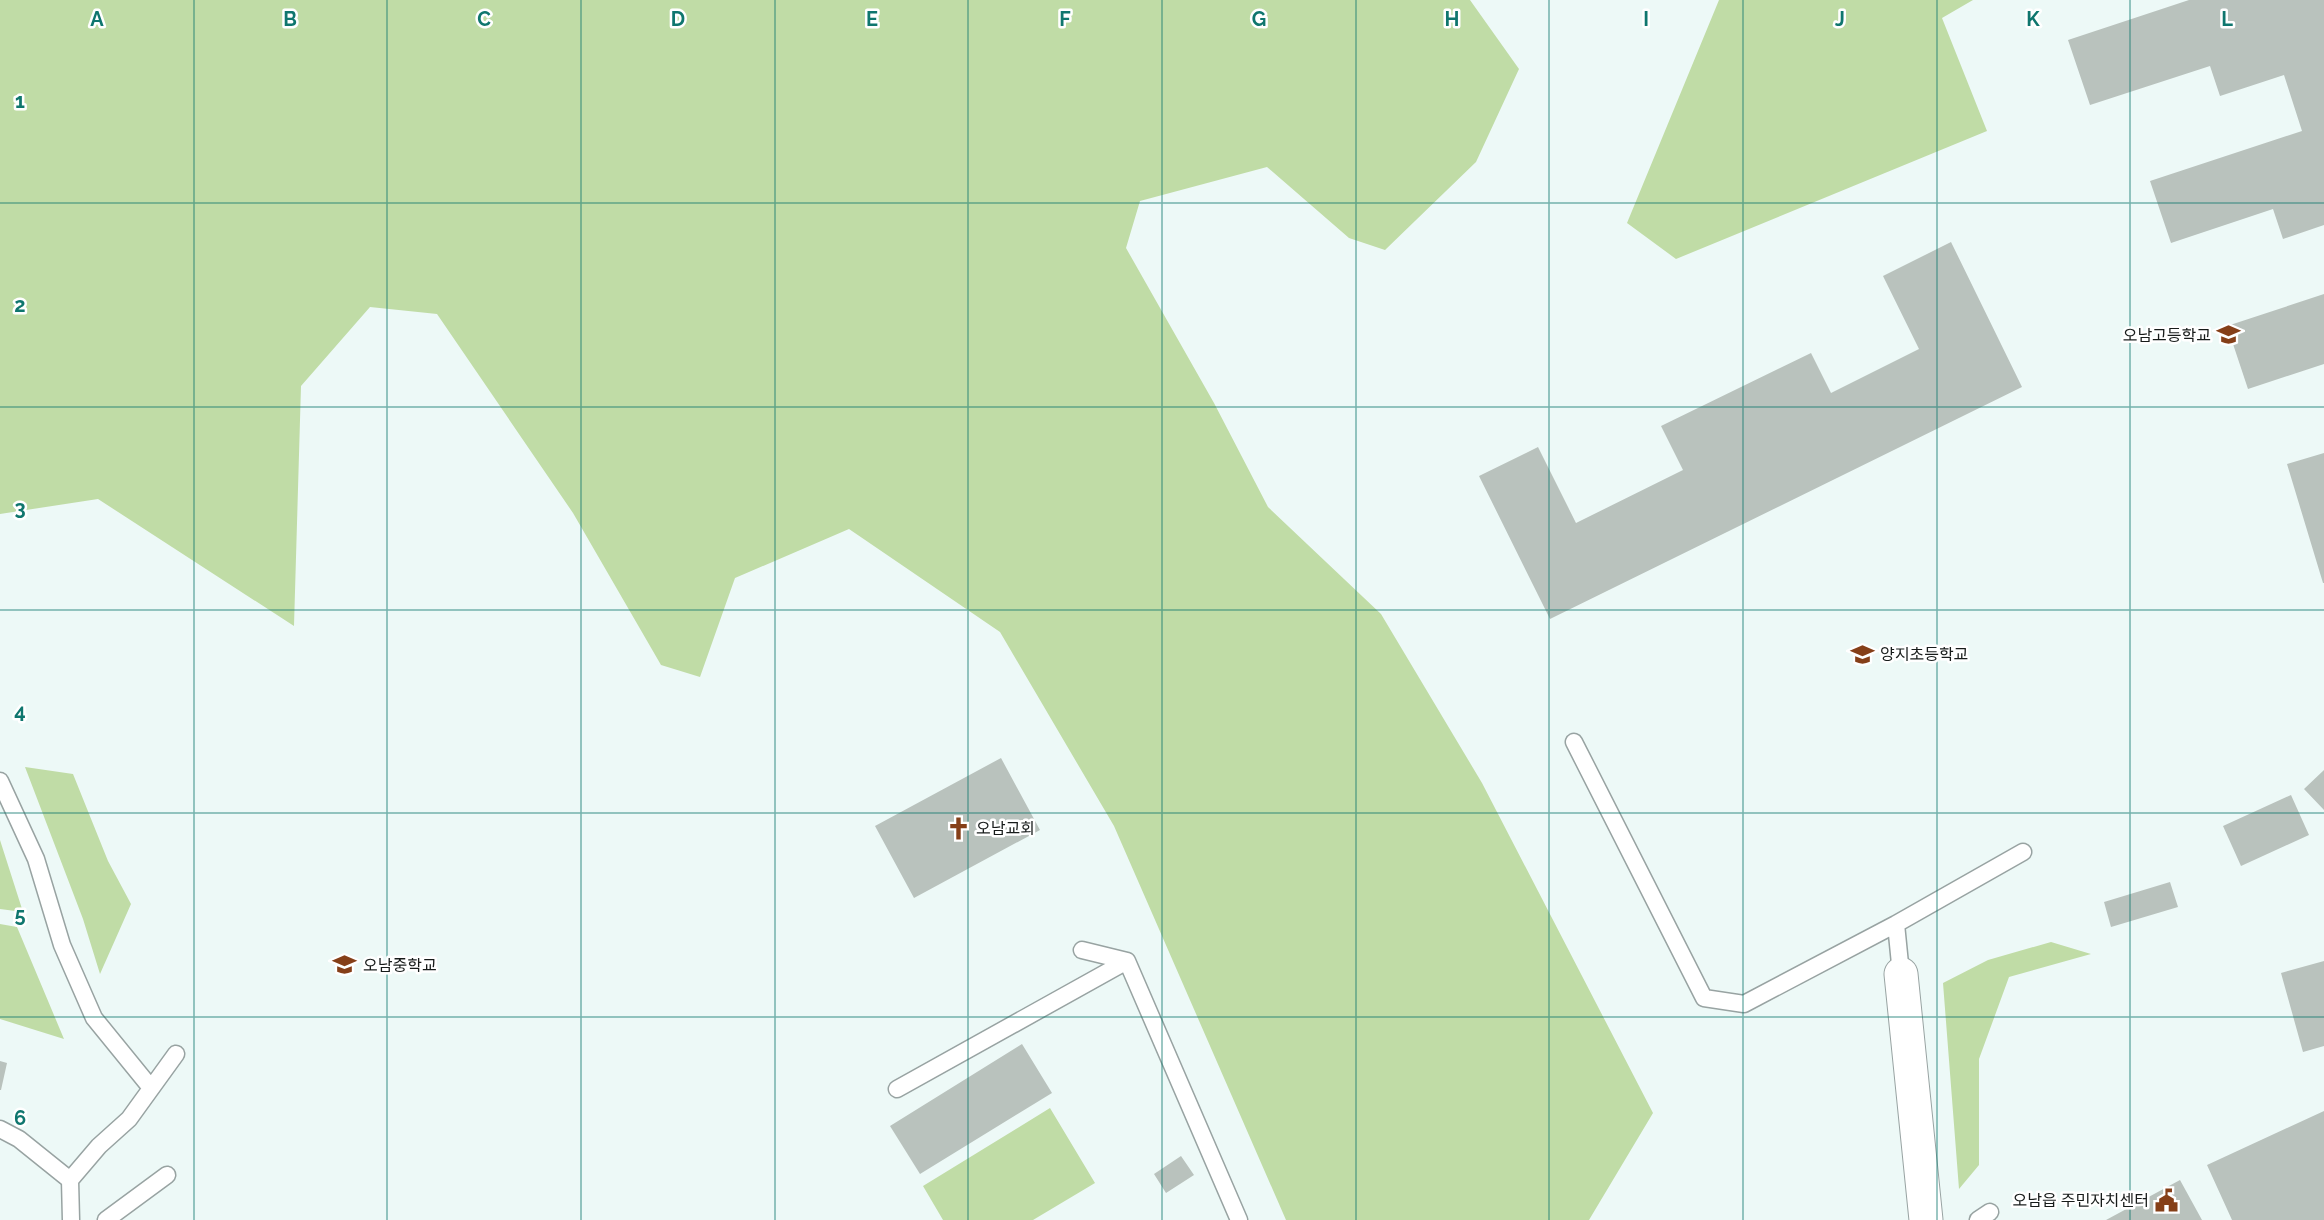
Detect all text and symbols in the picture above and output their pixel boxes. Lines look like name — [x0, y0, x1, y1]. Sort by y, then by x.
text: A — [90, 7, 104, 31]
text: B — [283, 7, 297, 31]
text: C — [477, 7, 491, 31]
text: D — [671, 7, 685, 31]
text: E — [866, 7, 878, 31]
text: F — [1059, 7, 1071, 31]
text: G — [1252, 7, 1266, 31]
text: H — [1445, 7, 1459, 31]
text: I — [1643, 7, 1649, 31]
text: J — [1835, 7, 1845, 31]
text: K — [2026, 7, 2040, 31]
text: L — [2221, 7, 2233, 31]
text: 1 — [15, 89, 25, 113]
text: 2 — [14, 293, 26, 317]
school or university icon: 오남고등학교 — [2216, 322, 2242, 348]
place label: 오남고등학교 — [2123, 326, 2211, 345]
text: 3 — [14, 496, 26, 520]
school or university icon: 양지초등학교 — [1849, 641, 1875, 667]
place label: 양지초등학교 — [1880, 645, 1968, 664]
text: 4 — [14, 699, 26, 723]
church icon: 오남교회 — [945, 815, 971, 841]
place label: 오남교회 — [976, 819, 1035, 838]
text: 5 — [14, 903, 26, 927]
school or university icon: 오남중학교 — [332, 952, 358, 978]
place label: 오남중학교 — [363, 956, 437, 975]
text: 6 — [14, 1106, 26, 1130]
public building icon: 오남읍 주민자치센터 — [2154, 1187, 2180, 1213]
place label: 오남읍 주민자치센터 — [2012, 1191, 2149, 1210]

